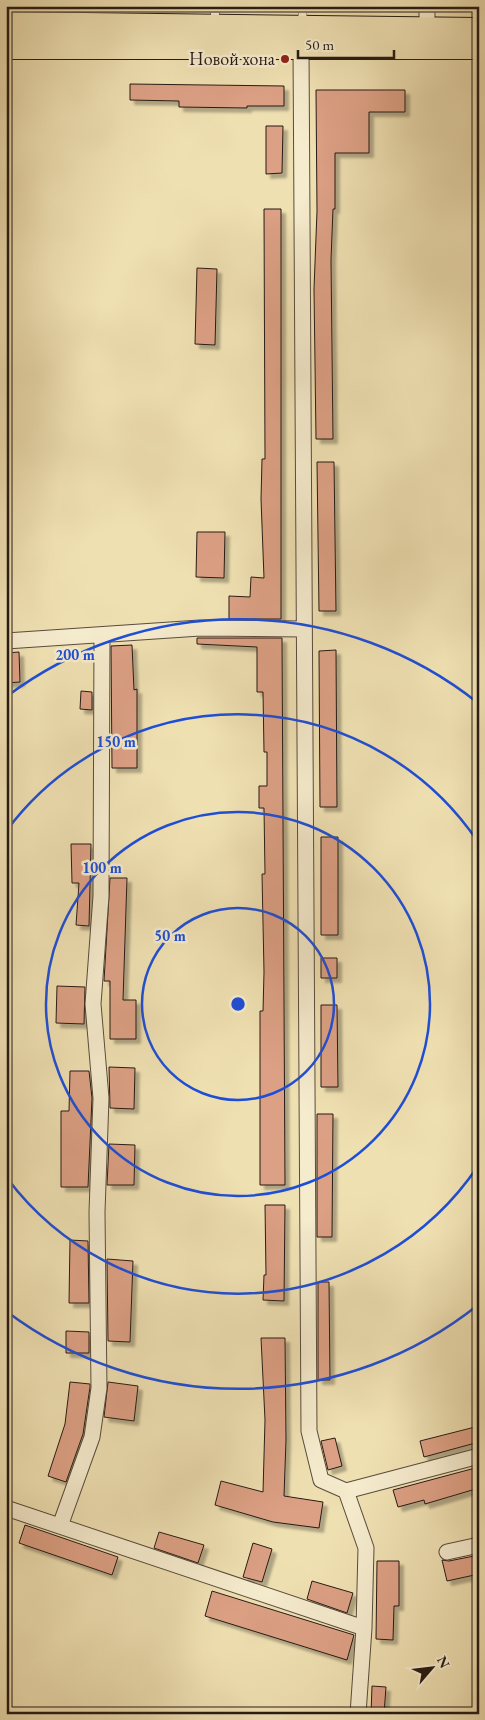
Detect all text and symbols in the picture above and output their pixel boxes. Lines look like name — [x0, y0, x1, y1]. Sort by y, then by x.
scale bar — [298, 28, 394, 60]
text: 50 m — [305, 35, 334, 54]
place label: Новой хона — [189, 47, 276, 70]
marker: Новой хона — [279, 53, 291, 65]
text: 200 m — [55, 645, 95, 664]
text: 150 m — [96, 732, 136, 751]
text: 100 m — [82, 858, 122, 877]
text: 50 m — [154, 926, 186, 945]
centre of rings — [229, 995, 247, 1013]
north arrow — [408, 1642, 458, 1692]
text: N — [433, 1653, 454, 1672]

